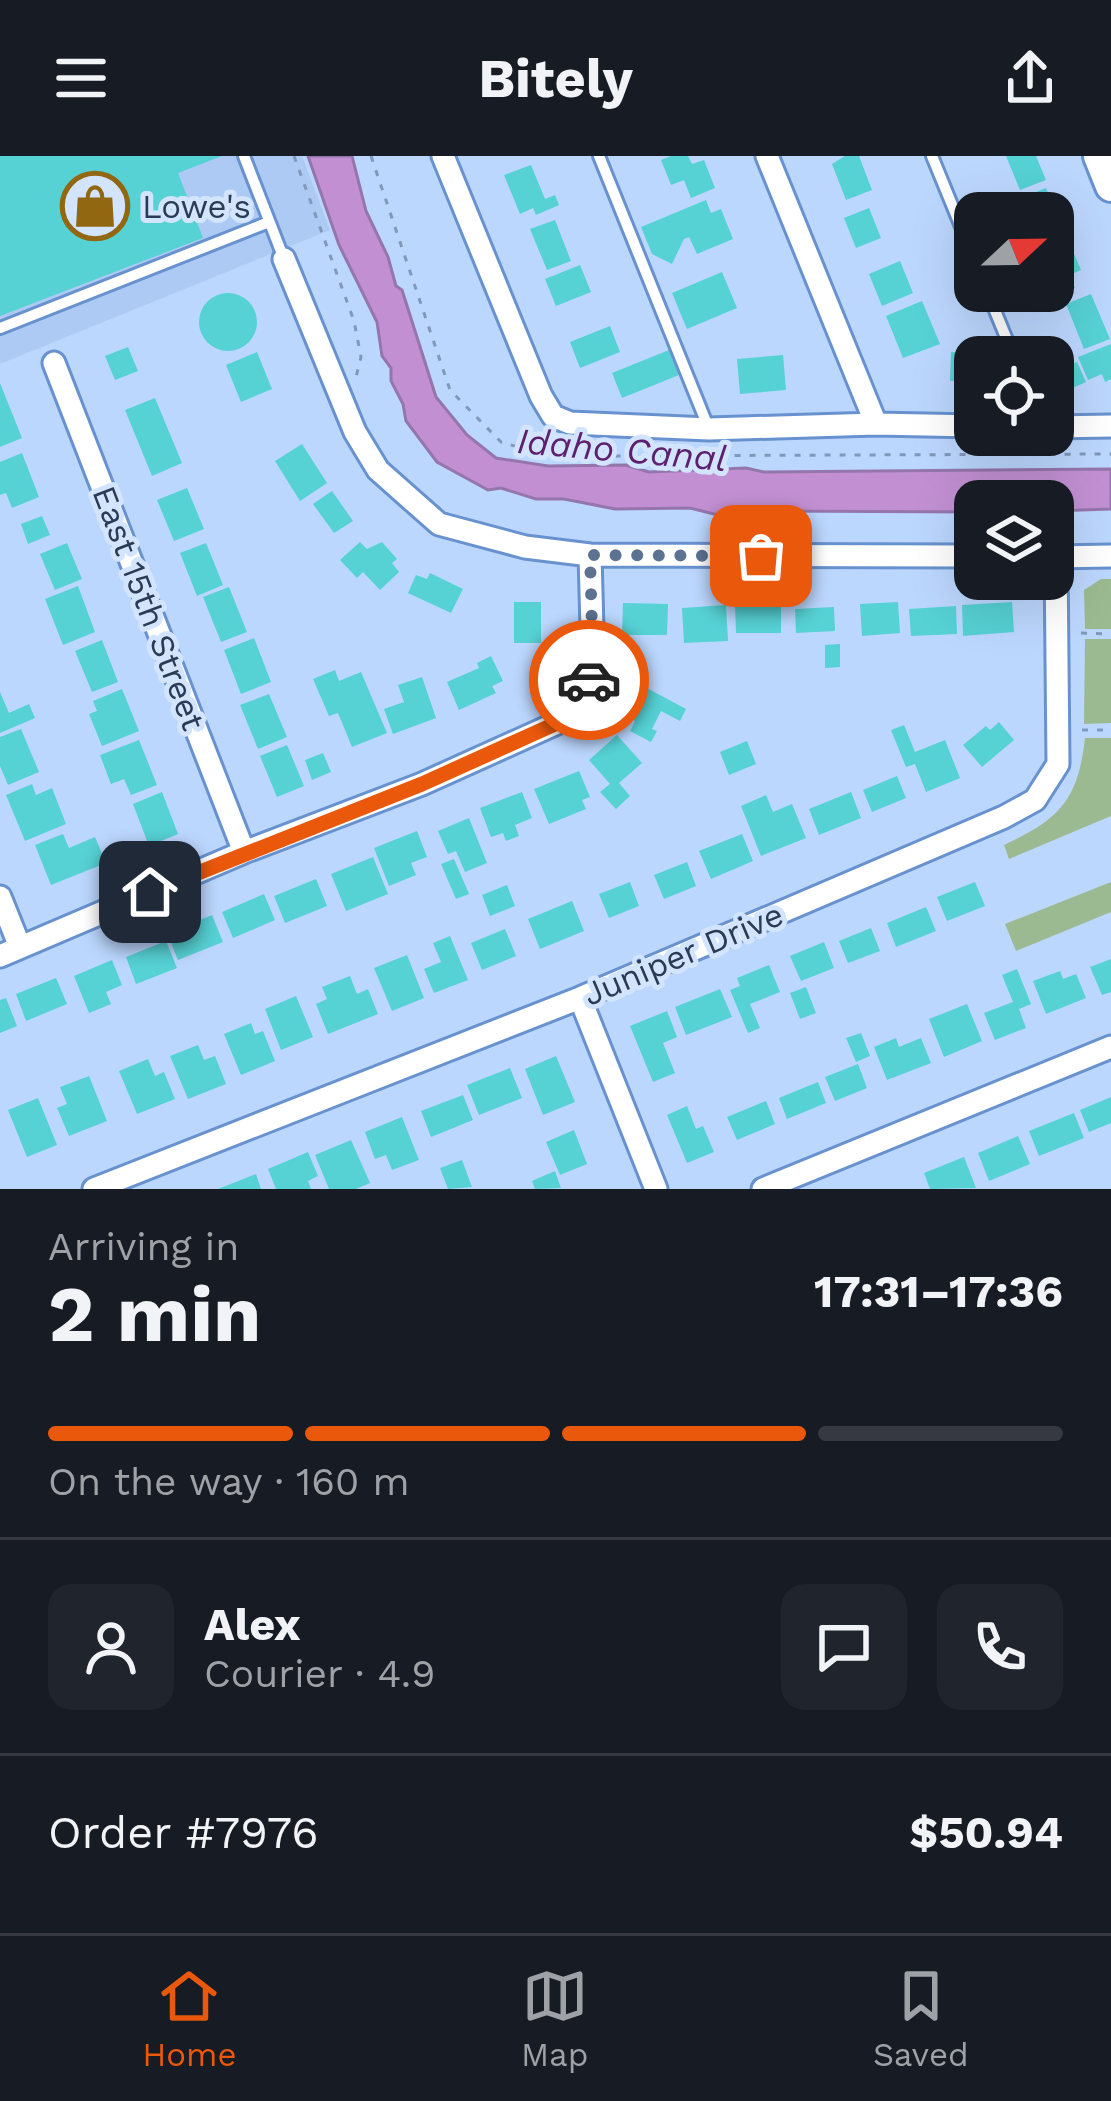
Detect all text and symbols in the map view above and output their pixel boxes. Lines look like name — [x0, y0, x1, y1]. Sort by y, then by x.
icon: menu — [48, 45, 114, 111]
icon: share — [997, 45, 1063, 111]
text: Bitely — [478, 47, 633, 110]
shop icon: Lowe's — [60, 171, 130, 241]
place label: Lowe's — [142, 187, 251, 226]
north arrow — [954, 192, 1074, 312]
map controls — [954, 192, 1074, 600]
button: locate — [954, 336, 1074, 456]
water label: Idaho Canal — [515, 420, 729, 480]
street label: East 15th Street — [84, 480, 214, 736]
button: layers — [954, 480, 1074, 600]
pin — [710, 505, 812, 607]
icon: bag — [728, 523, 794, 589]
courier — [529, 620, 649, 740]
icon: car — [556, 647, 622, 713]
pin — [99, 841, 201, 943]
icon: home — [117, 859, 183, 925]
street label: Juniper Drive — [577, 894, 789, 1014]
text: Arriving in — [48, 1224, 239, 1269]
text: 17:31–17:36 — [814, 1265, 1063, 1318]
text: 2 min — [48, 1268, 261, 1360]
text: On the way · 160 m — [48, 1459, 410, 1504]
button: person — [48, 1584, 174, 1710]
button: chat — [781, 1584, 907, 1710]
button: phone — [937, 1584, 1063, 1710]
text: Alex — [204, 1598, 301, 1651]
text: Courier · 4.9 — [204, 1651, 435, 1696]
text: Order #7976 — [48, 1806, 319, 1859]
text: $50.94 — [910, 1806, 1063, 1859]
tab: Home — [142, 1963, 237, 2074]
tab: Map — [521, 1963, 588, 2074]
tab: Saved — [873, 1963, 969, 2074]

